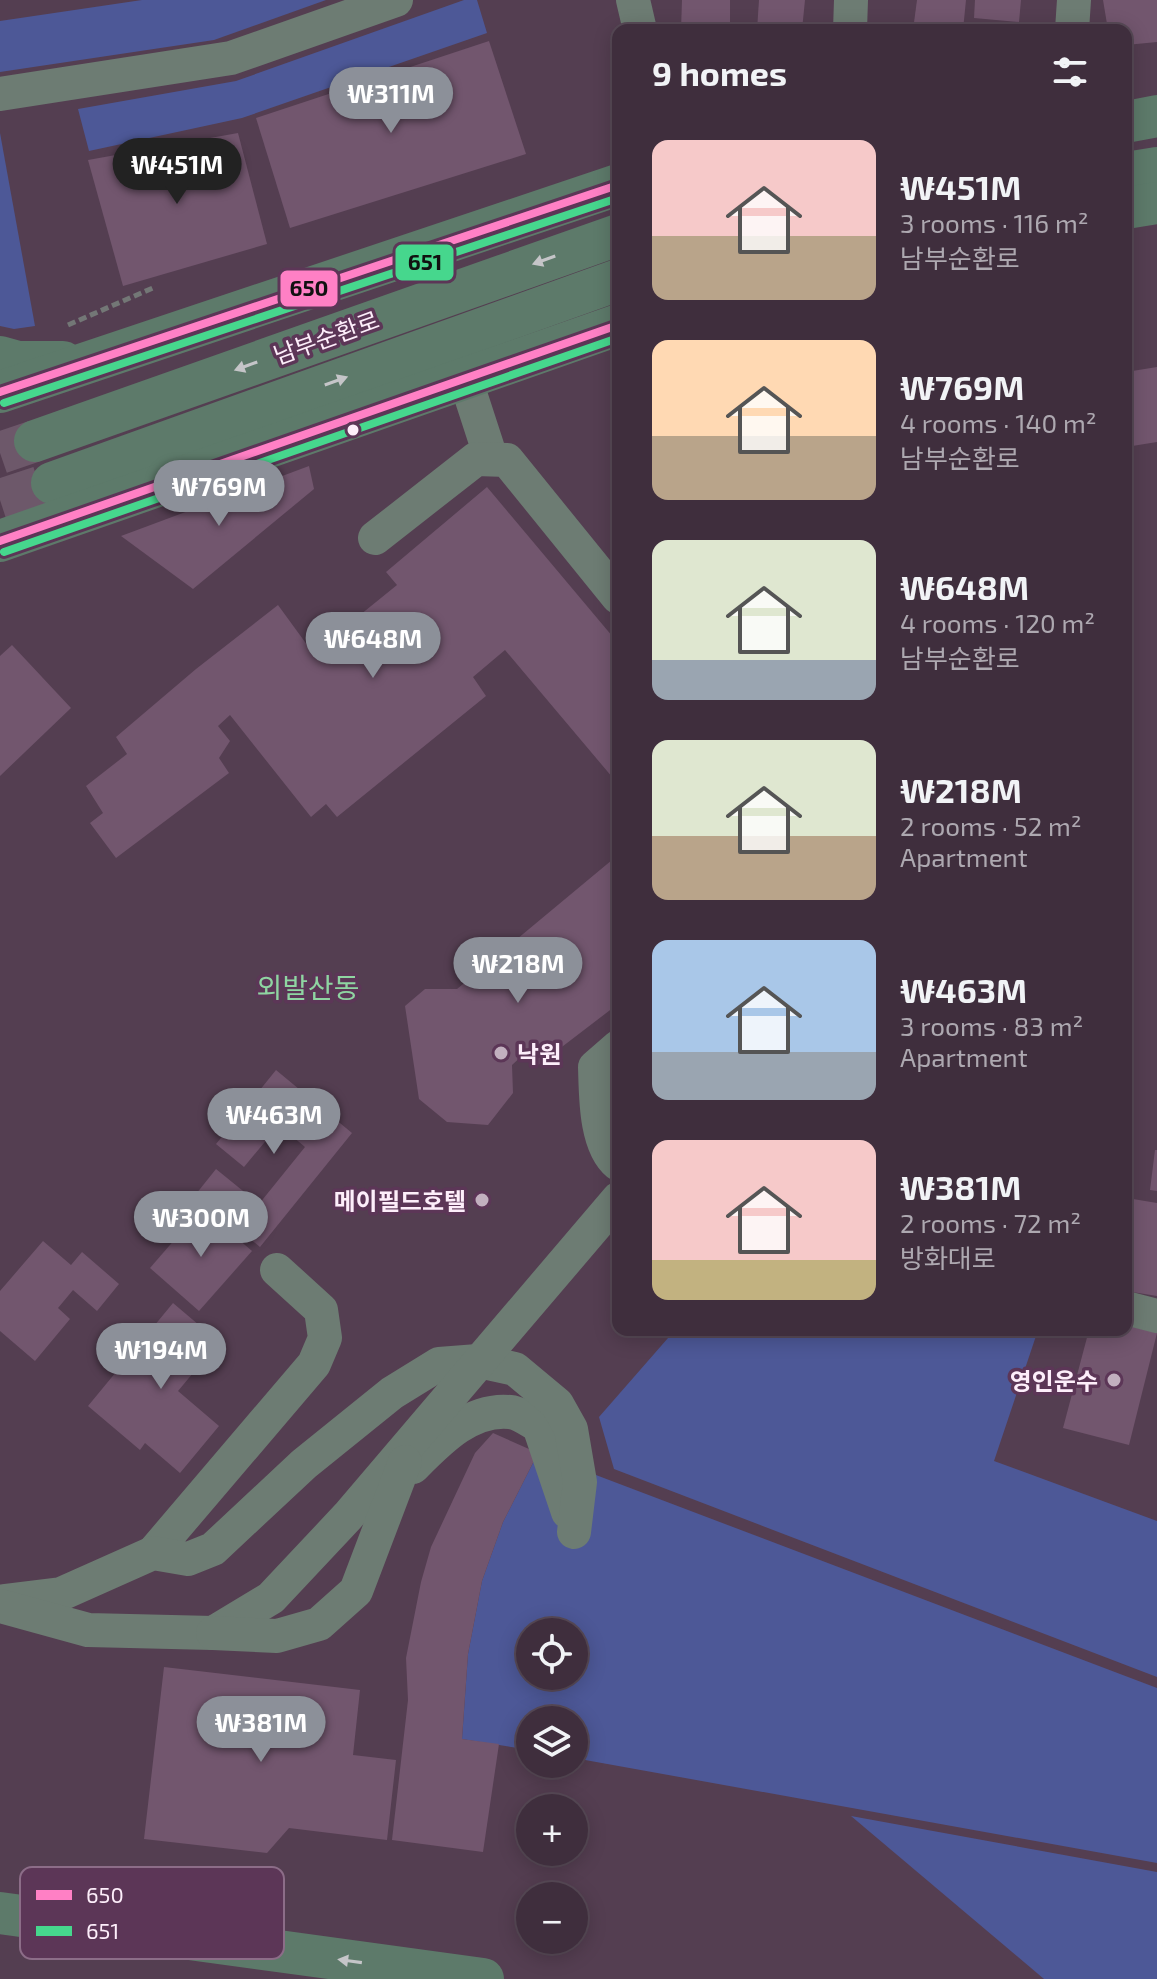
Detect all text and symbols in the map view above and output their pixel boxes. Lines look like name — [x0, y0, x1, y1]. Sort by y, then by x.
icon: filters — [1048, 50, 1092, 94]
text: 9 homes — [652, 52, 787, 93]
pin: ₩311M — [335, 67, 447, 135]
text: ₩311M — [347, 77, 435, 108]
pin: ₩451M — [121, 138, 233, 206]
text: ₩451M — [131, 148, 223, 179]
text: ₩451M — [900, 166, 1021, 207]
icon: home — [716, 172, 812, 268]
text: 3 rooms · 116 m² — [900, 207, 1089, 238]
text: 남부순환로 — [900, 242, 1020, 273]
line badge: 651 — [394, 243, 455, 282]
text: 651 — [408, 248, 442, 274]
one-way arrow — [532, 254, 556, 267]
line badge: 650 — [279, 269, 339, 308]
text: 650 — [289, 274, 329, 300]
street label: 남부순환로 — [269, 304, 383, 370]
one-way arrow — [234, 360, 258, 372]
text: ₩769M — [900, 366, 1024, 407]
icon: home — [716, 372, 812, 468]
one-way arrow — [324, 374, 348, 387]
text: 4 rooms · 140 m² — [900, 407, 1096, 438]
unlabelled marker — [345, 422, 361, 438]
text: 남부순환로 — [900, 442, 1020, 473]
pin: ₩769M — [163, 460, 275, 528]
text: ₩769M — [171, 470, 267, 501]
text: ₩648M — [900, 566, 1029, 607]
icon: home — [716, 572, 812, 668]
text: 4 rooms · 120 m² — [900, 607, 1095, 638]
pin: ₩648M — [317, 612, 429, 680]
text: ₩648M — [324, 622, 422, 653]
text: 남부순환로 — [900, 642, 1020, 673]
text: ₩218M — [900, 769, 1022, 810]
icon: home — [716, 772, 812, 868]
text: 2 rooms · 52 m² — [900, 810, 1082, 841]
text: Apartment — [900, 841, 1028, 872]
pin: ₩218M — [462, 937, 574, 1005]
text: ₩218M — [471, 947, 565, 978]
text: ₩463M — [900, 969, 1027, 1010]
district label: 외발산동 — [256, 970, 360, 1004]
icon: home — [716, 972, 812, 1068]
text: 3 rooms · 83 m² — [900, 1010, 1083, 1041]
place label: 낙원 — [517, 1039, 561, 1068]
text: Apartment — [900, 1041, 1028, 1072]
marker: 낙원 — [492, 1044, 510, 1062]
pin: ₩463M — [218, 1088, 330, 1156]
text: ₩463M — [225, 1098, 323, 1129]
text: ₩381M — [900, 1166, 1021, 1207]
icon: home — [716, 1172, 812, 1268]
place label: 메이필드호텔 — [334, 1186, 466, 1215]
pin: ₩300M — [145, 1191, 257, 1259]
marker: 메이필드호텔 — [473, 1191, 491, 1209]
text: ₩300M — [152, 1201, 250, 1232]
text: 2 rooms · 72 m² — [900, 1207, 1081, 1238]
text: 방화대로 — [900, 1242, 996, 1273]
pin: ₩194M — [105, 1323, 217, 1391]
text: ₩194M — [114, 1333, 208, 1364]
place label: 영인운수 — [1010, 1366, 1098, 1395]
marker: 영인운수 — [1105, 1371, 1123, 1389]
map controls — [516, 1618, 588, 1954]
button: locate — [516, 1618, 588, 1690]
pin: ₩381M — [205, 1696, 317, 1764]
text: ₩381M — [215, 1706, 307, 1737]
button: layers — [516, 1706, 588, 1778]
button: + — [516, 1794, 588, 1866]
legend — [20, 1867, 284, 1959]
text: 650 — [86, 1881, 124, 1907]
button: − — [516, 1882, 588, 1954]
text: 651 — [86, 1917, 119, 1943]
one-way arrow — [337, 1954, 362, 1967]

